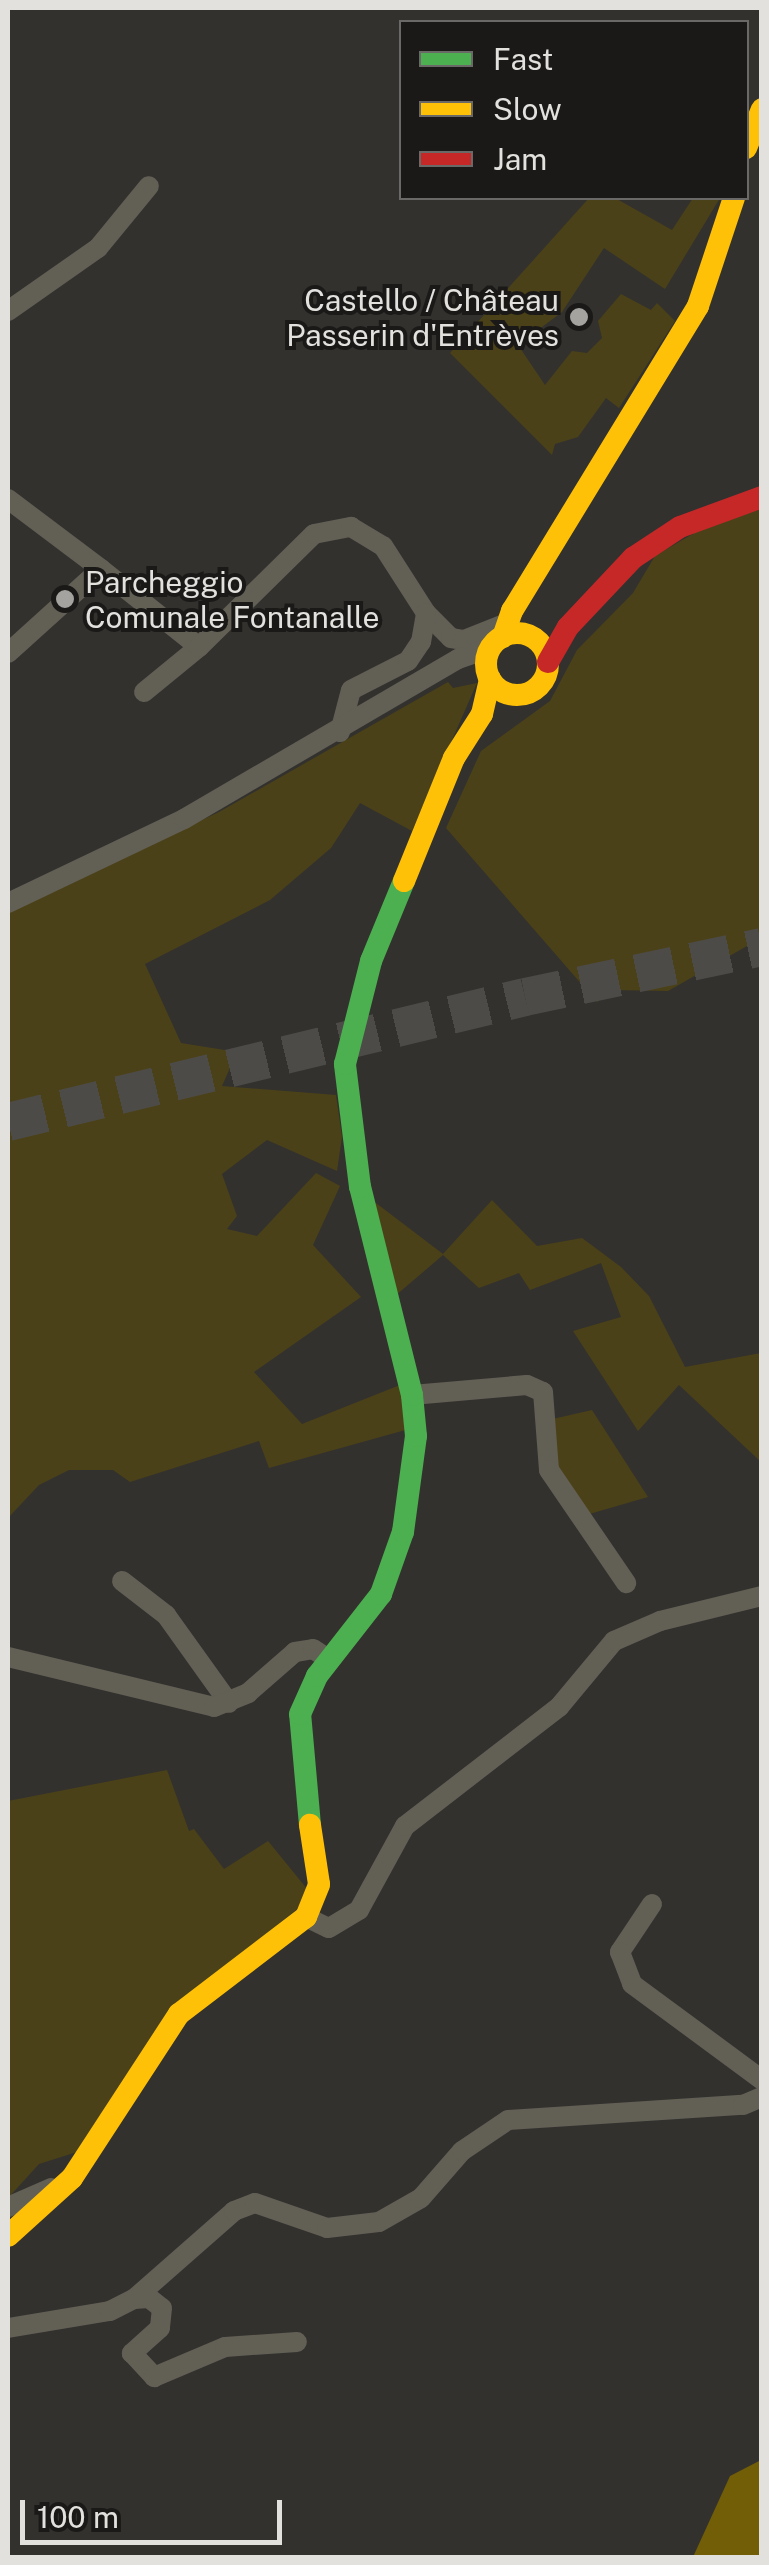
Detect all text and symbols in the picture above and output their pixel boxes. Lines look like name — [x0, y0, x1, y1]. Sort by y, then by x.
legend — [399, 20, 749, 200]
text: Fast — [493, 41, 553, 77]
text: Slow — [493, 91, 562, 127]
text: Jam — [493, 141, 547, 177]
place label: Castello / Château Passerin d'Entrèves — [286, 282, 559, 352]
marker: Castello / Château Passerin d'Entrèves — [568, 306, 590, 328]
place label: Parcheggio Comunale Fontanalle — [85, 564, 380, 634]
marker: Parcheggio Comunale Fontanalle — [54, 588, 76, 610]
scale bar — [25, 2480, 288, 2542]
text: 100 m — [37, 2499, 119, 2535]

